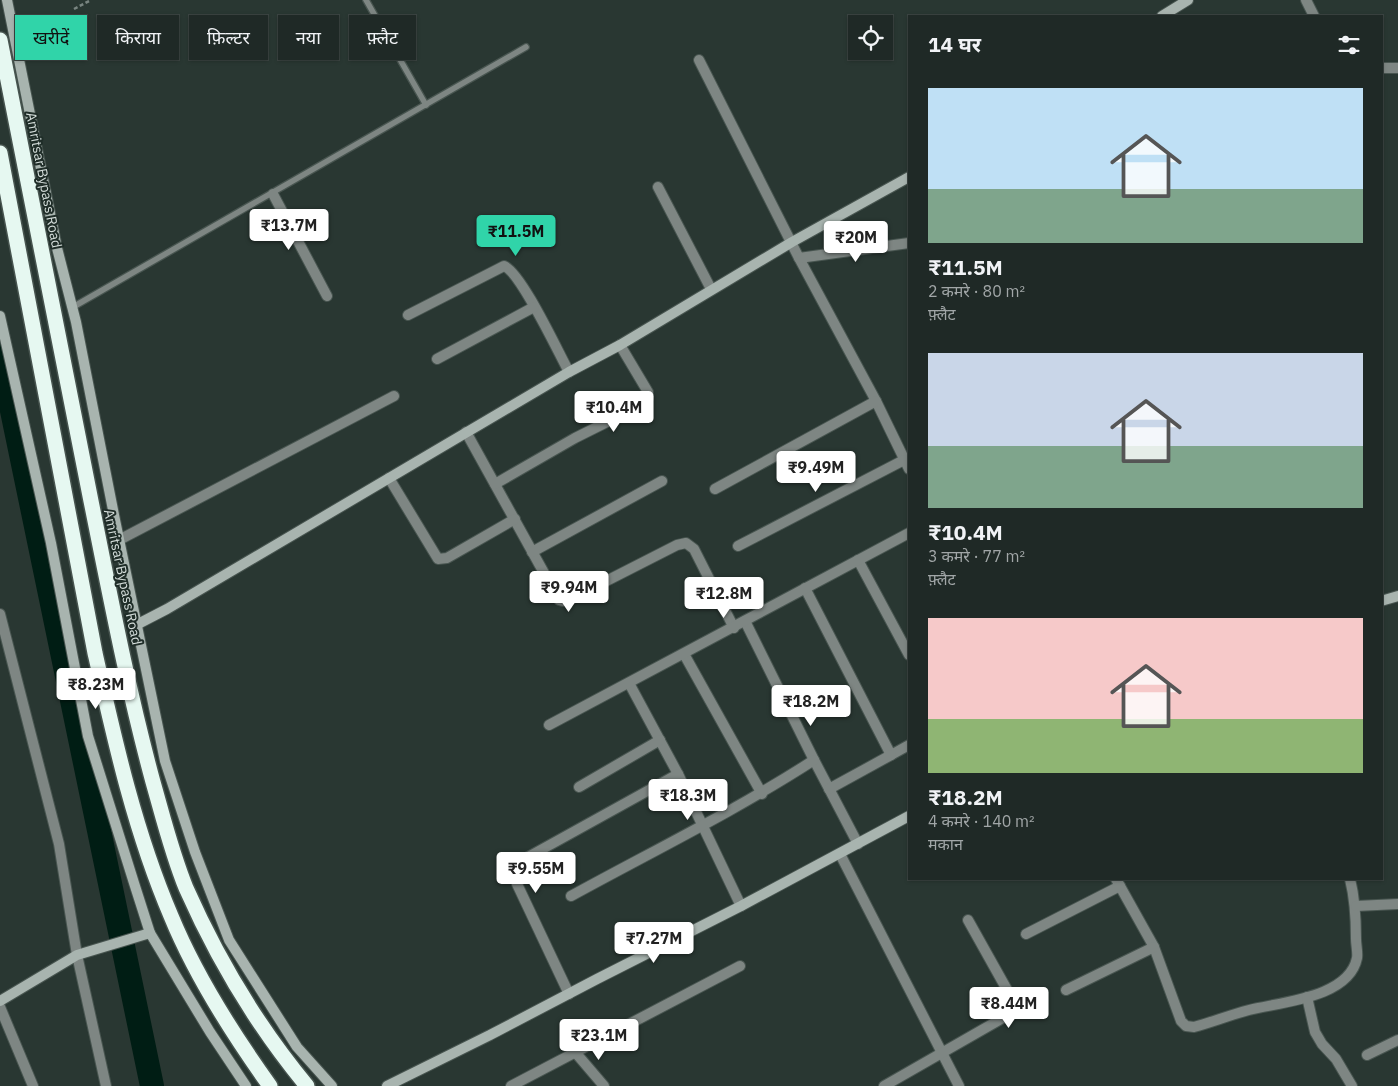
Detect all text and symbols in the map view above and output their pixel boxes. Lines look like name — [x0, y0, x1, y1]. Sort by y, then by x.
chip: खरीदें — [15, 15, 87, 60]
chip: किराया — [97, 15, 179, 60]
chip: फ़िल्टर — [189, 15, 268, 60]
chip: नया — [278, 15, 339, 60]
chip: फ़्लैट — [349, 15, 416, 60]
map controls — [848, 15, 893, 60]
button: locate — [848, 15, 893, 60]
text: 14 घर — [928, 30, 981, 58]
icon: filters — [1335, 31, 1363, 59]
street label: Amritsar Bypass Road — [22, 110, 66, 250]
icon: home — [1101, 121, 1191, 211]
pin: ₹13.7M — [248, 208, 330, 251]
pin: ₹11.5M — [475, 214, 557, 257]
text: ₹13.7M — [261, 215, 317, 235]
pin: ₹20M — [826, 220, 886, 263]
text: ₹11.5M — [488, 221, 544, 241]
text: ₹20M — [835, 227, 877, 247]
text: ₹11.5M — [928, 253, 1003, 281]
text: 2 कमरे · 80 m² — [928, 281, 1025, 301]
text: फ़्लैट — [928, 304, 956, 324]
icon: home — [1101, 386, 1191, 476]
pin: ₹10.4M — [573, 390, 655, 433]
text: ₹10.4M — [586, 397, 642, 417]
pin: ₹9.49M — [775, 450, 857, 493]
text: ₹9.49M — [788, 457, 844, 477]
street label: Amritsar Bypass Road — [100, 508, 146, 646]
text: ₹10.4M — [928, 518, 1003, 546]
text: 3 कमरे · 77 m² — [928, 546, 1025, 566]
text: फ़्लैट — [928, 569, 956, 589]
pin: ₹9.94M — [528, 570, 610, 613]
pin: ₹12.8M — [683, 576, 765, 619]
text: ₹9.94M — [541, 577, 597, 597]
text: ₹12.8M — [696, 583, 752, 603]
icon: home — [1101, 651, 1191, 741]
pin: ₹8.23M — [55, 668, 137, 710]
text: ₹8.23M — [68, 674, 124, 694]
pin: ₹18.2M — [770, 684, 852, 727]
text: ₹18.2M — [783, 691, 839, 711]
pin: ₹18.3M — [647, 778, 729, 821]
text: ₹18.2M — [928, 783, 1003, 811]
text: ₹18.3M — [660, 785, 716, 805]
text: 4 कमरे · 140 m² — [928, 811, 1035, 831]
text: मकान — [928, 834, 963, 854]
pin: ₹9.55M — [495, 852, 577, 894]
text: ₹9.55M — [508, 858, 564, 878]
pin: ₹7.27M — [613, 922, 695, 964]
text: ₹7.27M — [626, 928, 682, 948]
pin: ₹8.44M — [968, 986, 1050, 1029]
text: ₹8.44M — [981, 993, 1037, 1013]
pin: ₹23.1M — [558, 1018, 640, 1061]
text: ₹23.1M — [571, 1025, 627, 1045]

